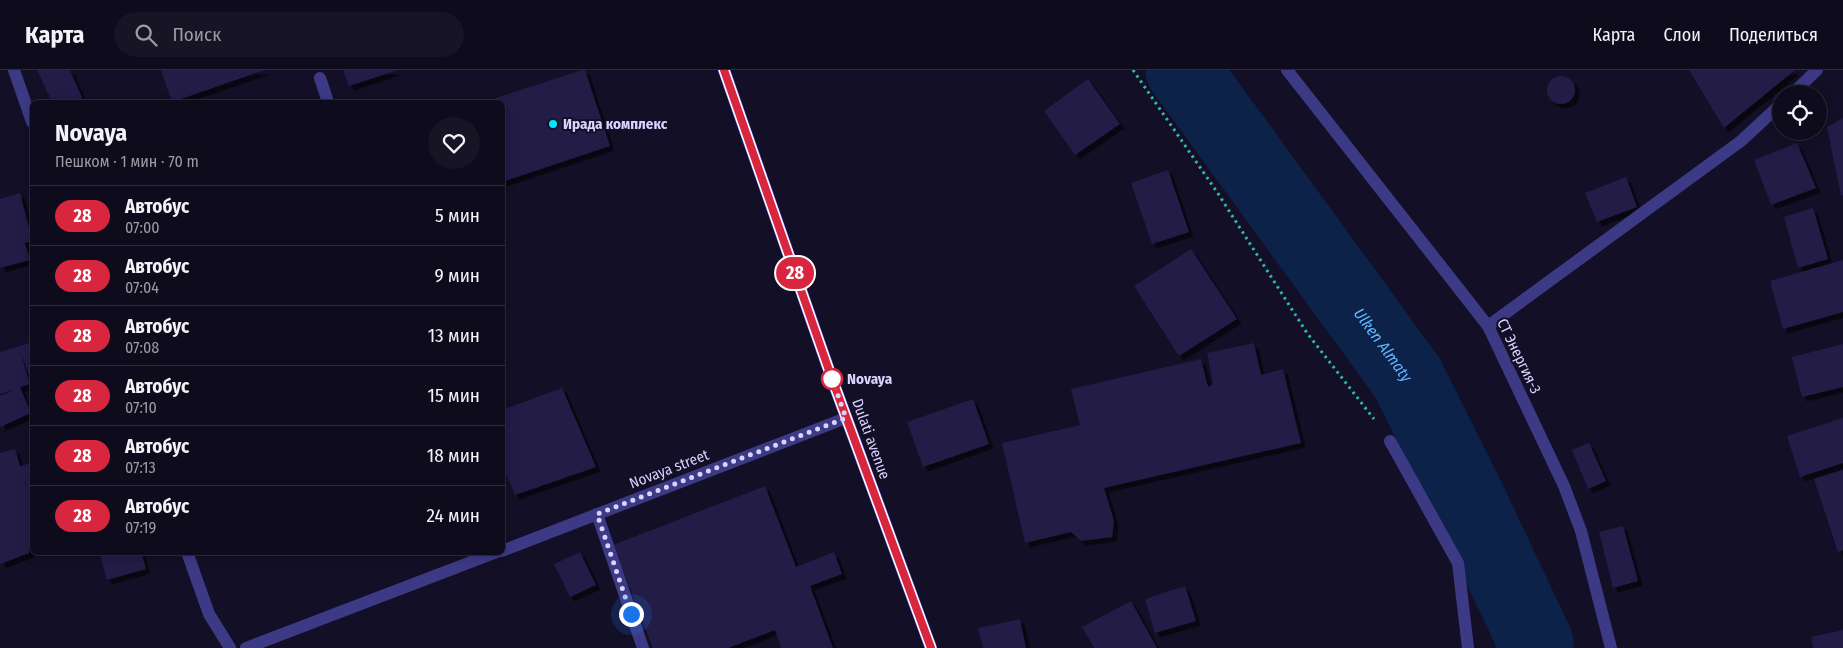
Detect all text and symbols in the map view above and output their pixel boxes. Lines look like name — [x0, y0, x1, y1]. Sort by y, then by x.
search box — [114, 12, 464, 57]
text: Карта — [25, 21, 84, 49]
icon: search — [132, 21, 160, 49]
text: Поиск — [172, 23, 221, 46]
text: Карта — [1592, 24, 1635, 46]
text: Слои — [1663, 24, 1701, 46]
text: Поделиться — [1729, 24, 1818, 46]
map controls — [1772, 85, 1827, 140]
button: locate — [1772, 85, 1827, 140]
place label: Ирада комплекс — [563, 115, 668, 133]
button: heart — [428, 117, 480, 169]
marker: Ирада комплекс — [547, 118, 559, 130]
text: Novaya — [55, 119, 127, 147]
text: Пешком · 1 мин · 70 m — [55, 152, 199, 171]
text: Автобус — [125, 195, 189, 218]
text: 5 мин — [435, 204, 480, 227]
text: 28 — [74, 205, 91, 227]
text: 07:00 — [125, 218, 160, 237]
text: Автобус — [125, 255, 189, 278]
line badge: 28 — [772, 257, 818, 289]
text: 28 — [786, 262, 804, 284]
text: 9 мин — [434, 264, 480, 287]
text: 28 — [74, 265, 91, 287]
text: 07:04 — [125, 278, 159, 297]
water label: Ulken Almaty — [1350, 304, 1417, 386]
text: Автобус — [125, 315, 189, 338]
street label: СТ Энергия-3 — [1493, 316, 1545, 397]
text: 13 мин — [428, 324, 480, 347]
text: 28 — [74, 325, 91, 347]
text: 07:08 — [125, 338, 159, 357]
marker: Novaya — [821, 368, 843, 390]
place label: Novaya — [847, 370, 893, 388]
text: Автобус — [125, 375, 189, 398]
text: 15 мин — [428, 384, 480, 407]
text: 28 — [74, 385, 91, 407]
street label: Dulati avenue — [848, 396, 894, 482]
text: 07:10 — [125, 398, 157, 417]
text: Автобус — [125, 435, 189, 458]
text: 18 мин — [427, 444, 480, 467]
text: 28 — [74, 445, 91, 467]
street label: Novaya street — [627, 446, 711, 492]
text: 07:13 — [125, 458, 156, 477]
text: Автобус — [125, 495, 189, 518]
text: 24 мин — [426, 504, 480, 527]
text: 28 — [74, 505, 91, 527]
text: 07:19 — [125, 518, 156, 537]
your location — [619, 602, 644, 627]

